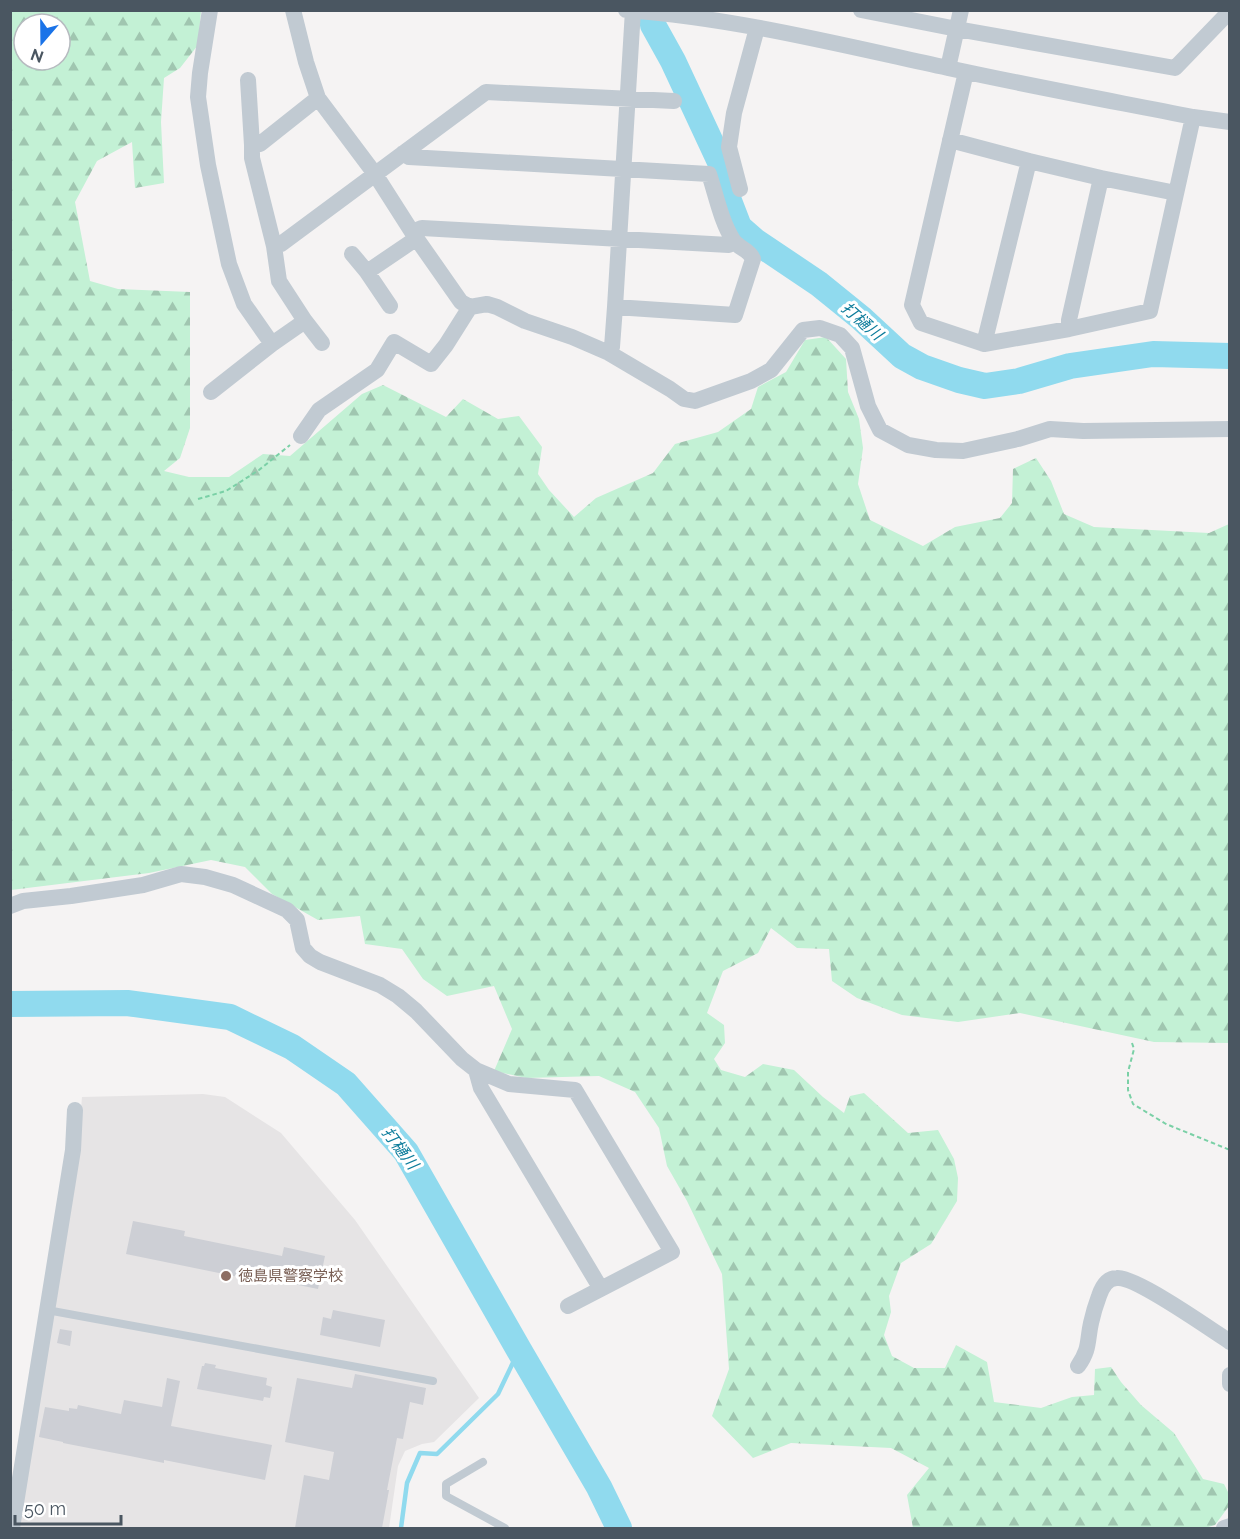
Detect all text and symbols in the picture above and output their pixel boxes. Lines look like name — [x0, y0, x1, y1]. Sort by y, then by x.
north arrow — [12, 12, 72, 72]
text: N — [28, 45, 46, 67]
water label: 打樋川 — [838, 298, 888, 345]
water label: 打樋川 — [378, 1123, 423, 1174]
place label: 徳島県警察学校 — [238, 1267, 343, 1285]
marker: 徳島県警察学校 — [219, 1269, 233, 1283]
scale bar — [15, 1488, 122, 1526]
text: 50 m — [24, 1498, 66, 1519]

